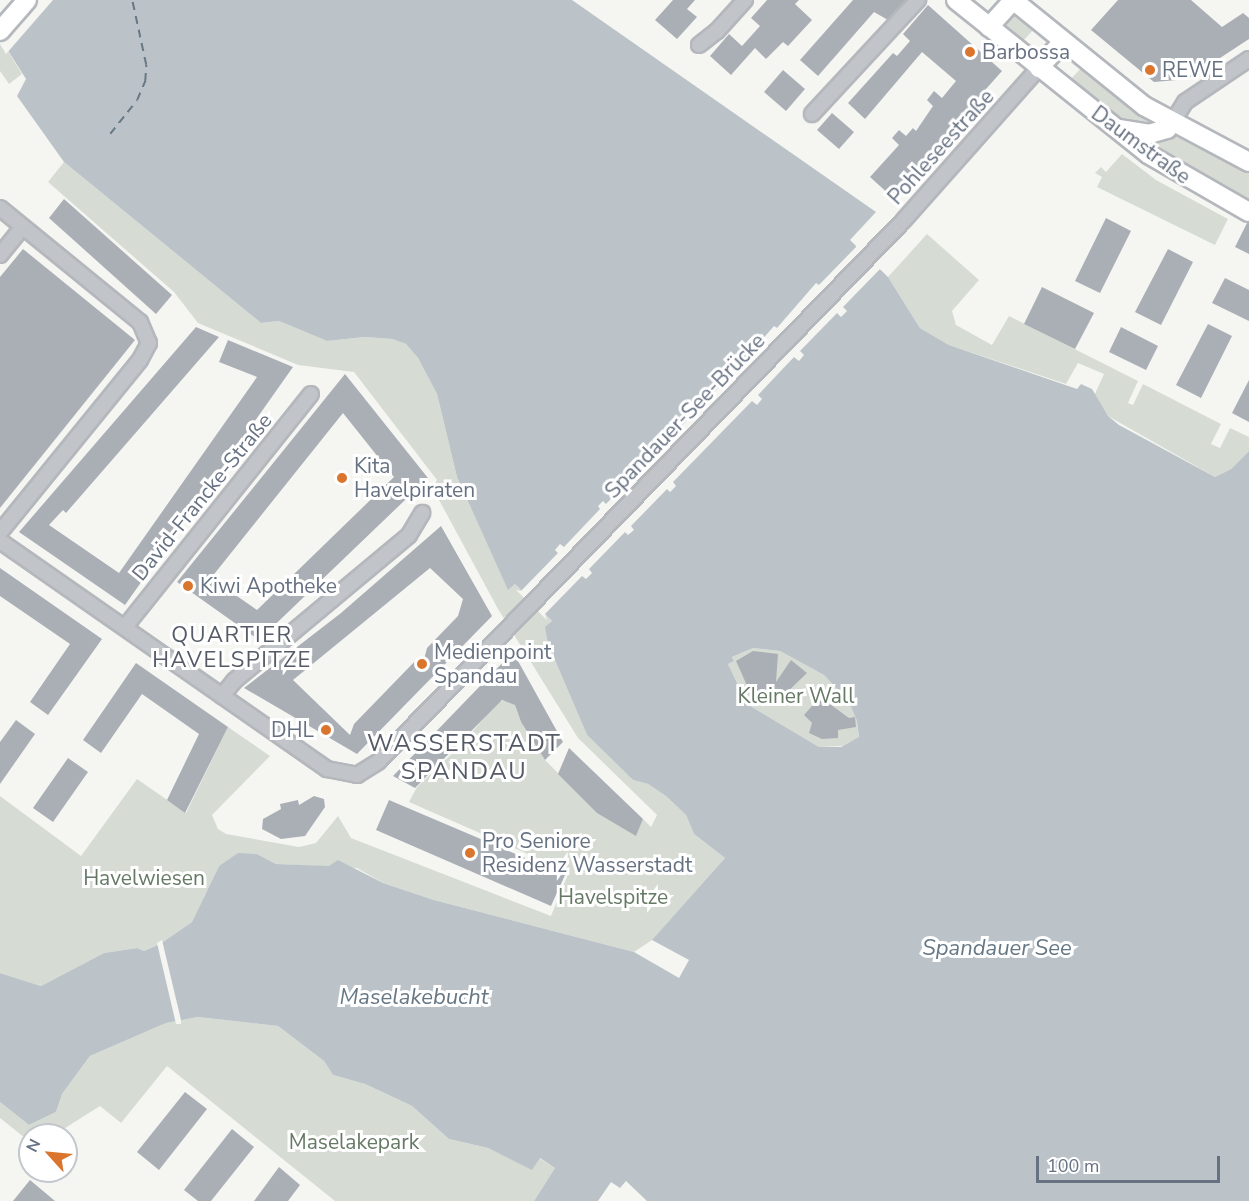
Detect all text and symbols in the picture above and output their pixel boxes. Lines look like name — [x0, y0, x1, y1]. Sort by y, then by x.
place label: Barbossa — [982, 39, 1070, 65]
marker: Barbossa — [963, 45, 977, 59]
place label: REWE — [1162, 57, 1224, 83]
marker: REWE — [1143, 63, 1157, 77]
street label: Pohleseestraße — [883, 84, 999, 210]
street label: Daumstraße — [1086, 101, 1196, 189]
street label: Spandauer-See-Brücke — [600, 328, 770, 504]
street label: David-Francke-Straße — [127, 408, 277, 586]
place label: Kita Havelpiraten — [354, 453, 475, 503]
marker: Kita Havelpiraten — [335, 471, 349, 485]
place label: Kiwi Apotheke — [200, 573, 337, 599]
marker: Kiwi Apotheke — [181, 579, 195, 593]
district label: QUARTIER HAVELSPITZE — [152, 622, 312, 674]
place label: Medienpoint Spandau — [434, 639, 551, 689]
marker: Medienpoint Spandau — [415, 657, 429, 671]
park label: Kleiner Wall — [738, 683, 854, 709]
place label: DHL — [271, 717, 314, 743]
marker: DHL — [319, 723, 333, 737]
district label: WASSERSTADT SPANDAU — [367, 730, 561, 786]
place label: Pro Seniore Residenz Wasserstadt — [482, 828, 692, 878]
marker: Pro Seniore Residenz Wasserstadt — [463, 846, 477, 860]
park label: Havelwiesen — [83, 865, 205, 891]
park label: Havelspitze — [558, 884, 668, 910]
water label: Spandauer See — [922, 936, 1072, 962]
water label: Maselakebucht — [340, 985, 488, 1011]
north arrow — [18, 1123, 78, 1183]
park label: Maselakepark — [289, 1129, 419, 1155]
text: N — [21, 1135, 46, 1156]
scale bar — [1039, 1144, 1224, 1182]
text: 100 m — [1047, 1154, 1099, 1178]

